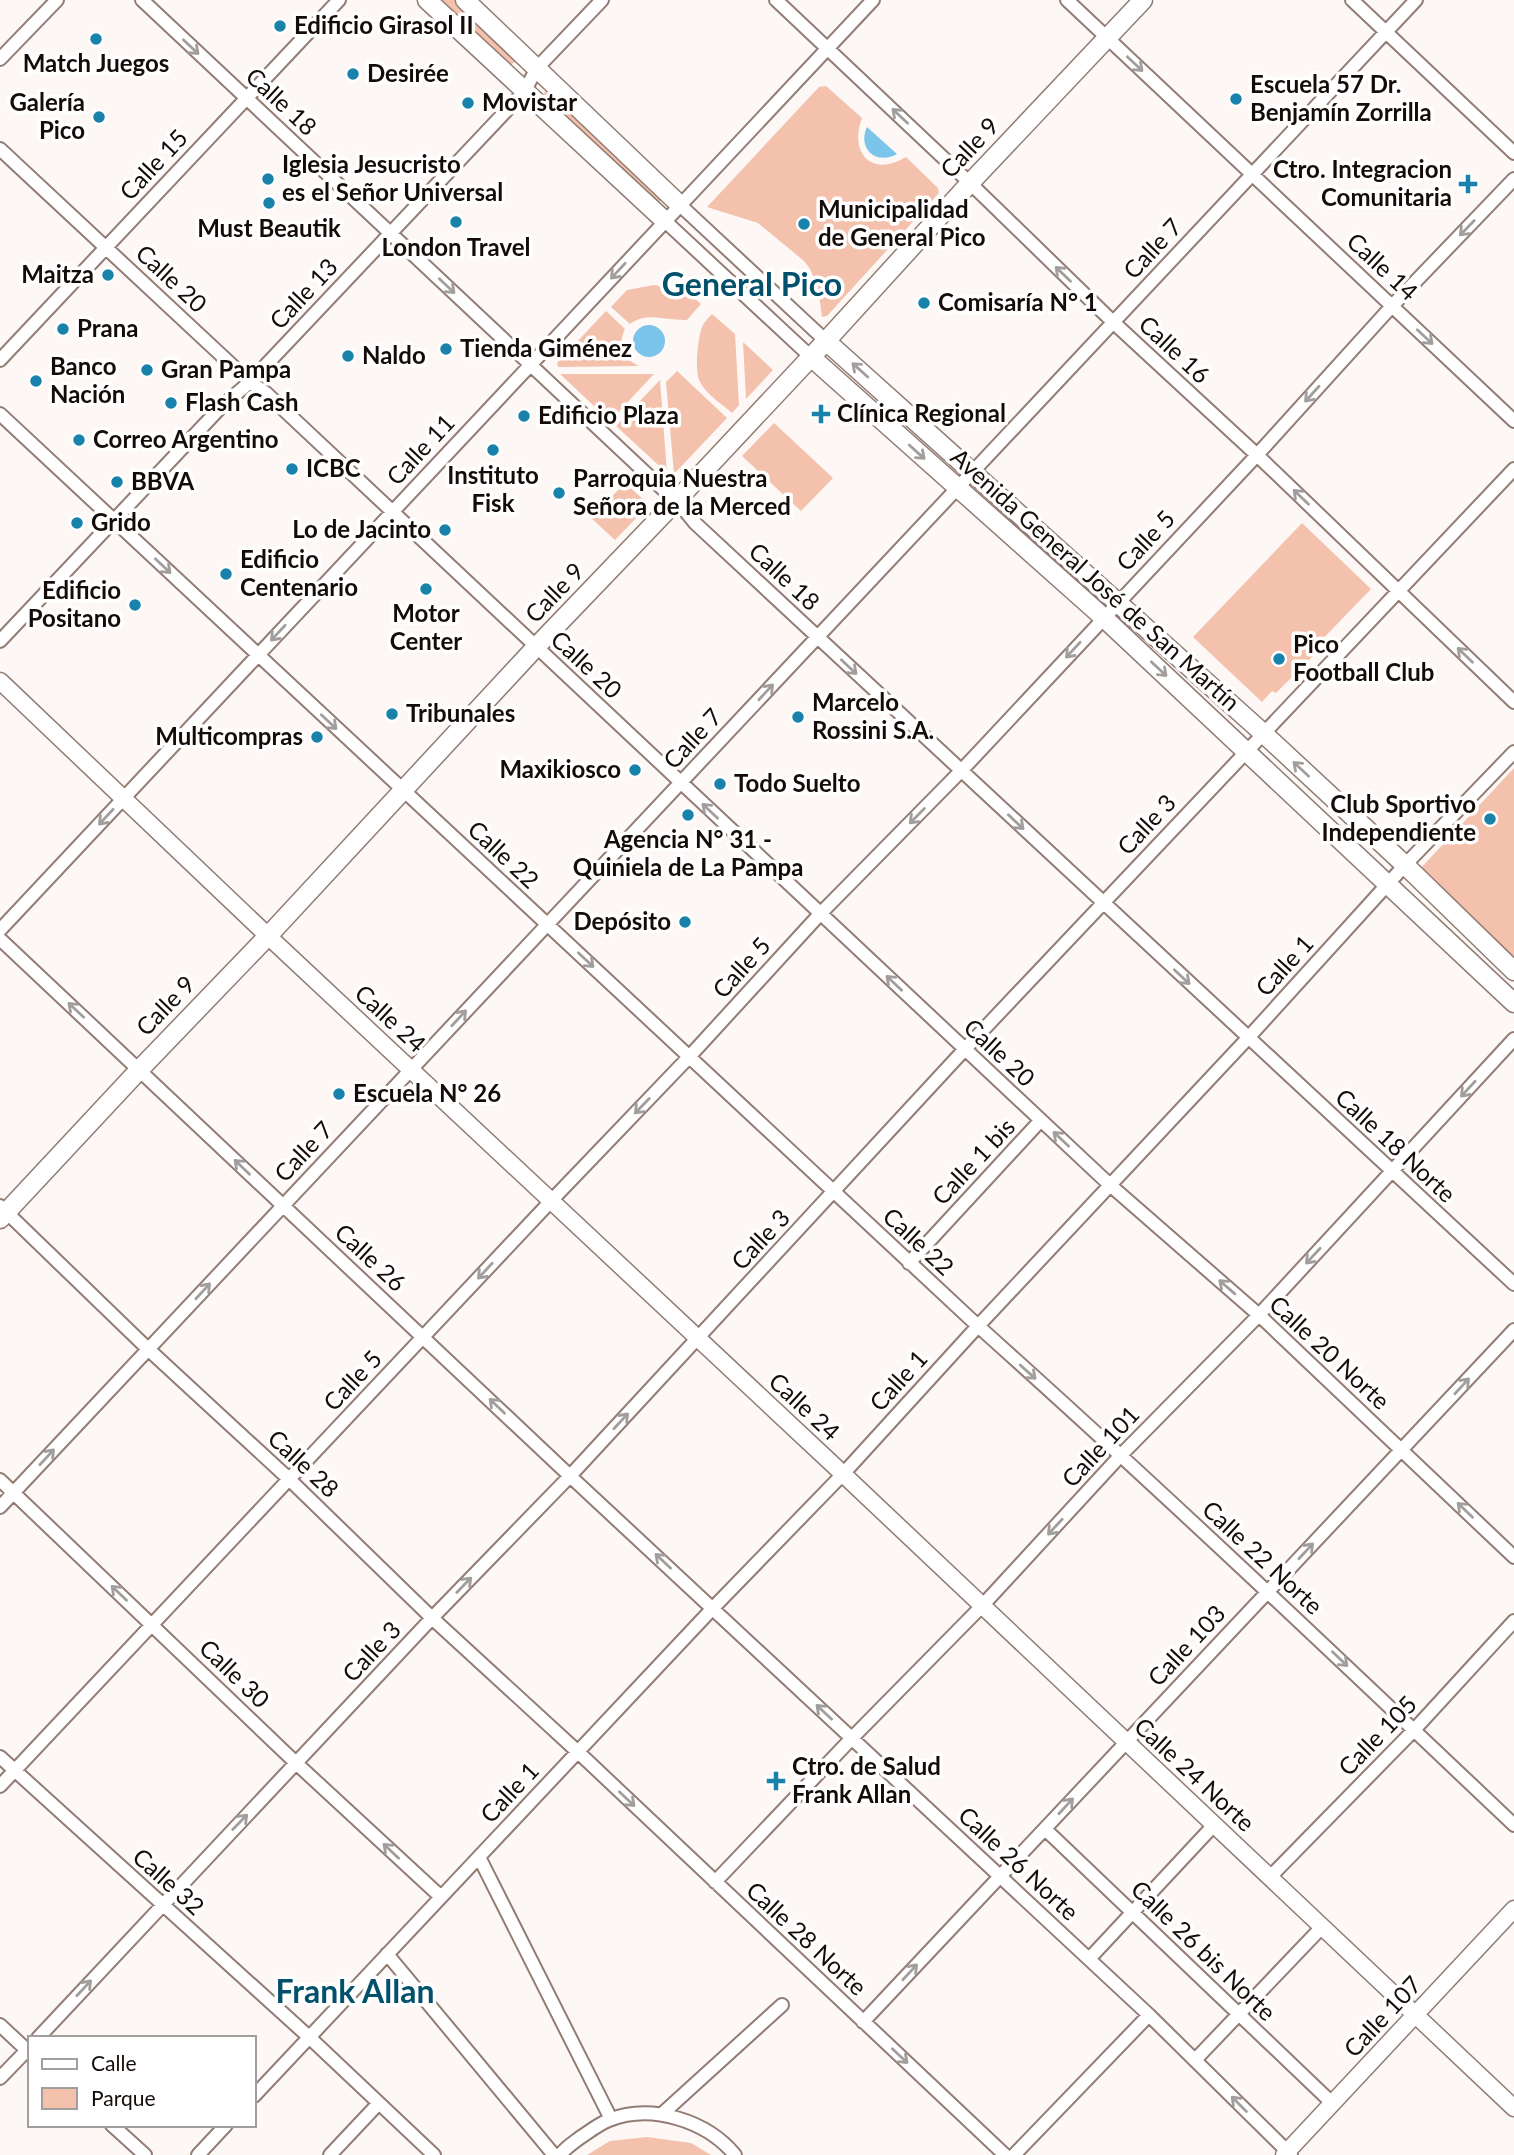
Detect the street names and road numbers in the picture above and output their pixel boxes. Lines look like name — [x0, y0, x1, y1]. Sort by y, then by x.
street label: Calle 18 — [241, 61, 323, 141]
street label: Calle 9 — [934, 111, 1004, 183]
street label: Calle 15 — [113, 123, 193, 205]
street label: Calle 7 — [1117, 212, 1187, 284]
street label: Calle 14 — [1342, 226, 1424, 306]
street label: Calle 20 — [131, 238, 213, 318]
street label: Calle 13 — [263, 252, 343, 334]
street label: Calle 16 — [1134, 309, 1216, 389]
street label: Calle 11 — [380, 408, 460, 490]
street label: Avenida General José de San Martín — [946, 442, 1246, 716]
street label: Calle 5 — [1110, 504, 1180, 576]
street label: Calle 18 — [744, 536, 826, 616]
street label: Calle 9 — [518, 556, 589, 628]
street label: Calle 20 — [546, 624, 628, 704]
street label: Calle 7 — [657, 702, 727, 774]
street label: Calle 3 — [1111, 788, 1181, 860]
street label: Calle 22 — [463, 814, 545, 894]
street label: Calle 1 — [1249, 929, 1319, 1001]
street label: Calle 5 — [706, 931, 776, 1003]
street label: Calle 9 — [129, 969, 200, 1041]
street label: Calle 24 — [350, 978, 432, 1058]
street label: Calle 20 — [959, 1012, 1041, 1092]
street label: Calle 18 Norte — [1330, 1082, 1462, 1208]
street label: Calle 1 bis — [926, 1112, 1020, 1210]
street label: Calle 7 — [268, 1115, 338, 1187]
street label: Calle 22 — [878, 1201, 960, 1281]
street label: Calle 3 — [725, 1203, 795, 1275]
street label: Calle 26 — [330, 1217, 412, 1297]
street label: Calle 20 Norte — [1264, 1289, 1396, 1415]
street label: Calle 5 — [317, 1344, 387, 1416]
street label: Calle 1 — [863, 1344, 933, 1416]
street label: Calle 24 — [764, 1366, 846, 1446]
street label: Calle 101 — [1055, 1400, 1145, 1492]
street label: Calle 28 — [263, 1423, 345, 1503]
street label: Calle 22 Norte — [1197, 1494, 1329, 1620]
street label: Calle 103 — [1141, 1599, 1231, 1691]
street label: Calle 3 — [336, 1615, 406, 1687]
street label: Calle 30 — [194, 1633, 276, 1713]
street label: Calle 105 — [1332, 1689, 1422, 1781]
street label: Calle 24 Norte — [1129, 1711, 1261, 1837]
street label: Calle 1 — [474, 1756, 544, 1828]
street label: Calle 26 Norte — [953, 1800, 1085, 1926]
street label: Calle 32 — [127, 1841, 211, 1920]
street label: Calle 26 bis Norte — [1126, 1874, 1282, 2026]
street label: Calle 28 Norte — [741, 1875, 873, 2001]
street label: Calle 107 — [1337, 1970, 1427, 2062]

